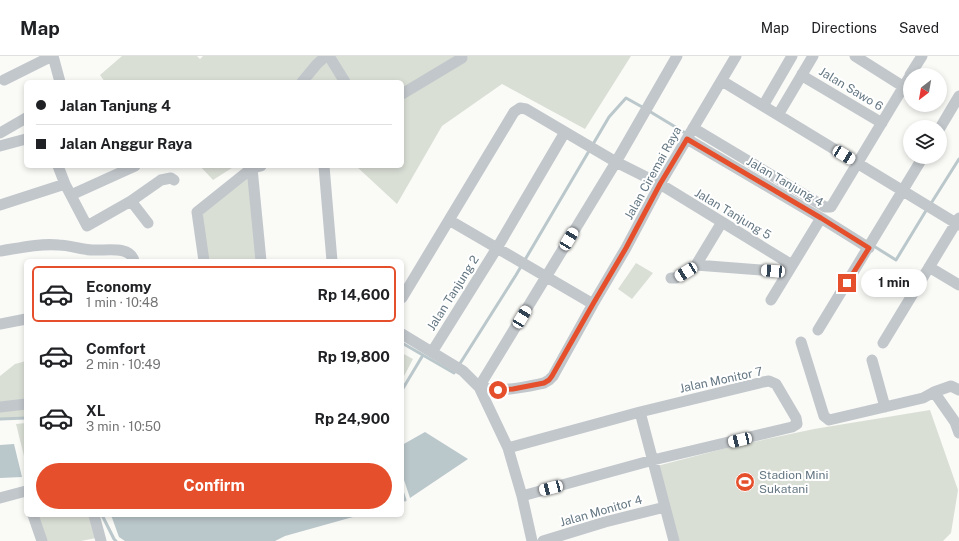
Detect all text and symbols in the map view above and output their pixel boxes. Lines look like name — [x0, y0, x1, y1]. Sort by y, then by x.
text: Map — [20, 17, 60, 39]
text: Map — [761, 20, 789, 36]
text: Directions — [811, 20, 877, 36]
text: Saved — [899, 20, 939, 36]
street label: Jalan Sawo 6 — [816, 64, 886, 114]
north arrow — [903, 68, 947, 112]
map controls — [903, 68, 947, 164]
text: Jalan Tanjung 4 — [60, 97, 171, 114]
button: layers — [903, 120, 947, 164]
street label: Jalan Ciremai Raya — [622, 124, 684, 222]
text: Jalan Anggur Raya — [60, 135, 192, 152]
car — [831, 144, 857, 166]
street label: Jalan Tanjung 4 — [744, 154, 826, 210]
street label: Jalan Tanjung 5 — [692, 186, 774, 242]
car — [558, 226, 580, 252]
street label: Jalan Tanjung 2 — [424, 253, 482, 333]
car — [673, 261, 699, 283]
car — [761, 264, 785, 278]
callout: 1 min — [861, 269, 927, 297]
route end — [838, 274, 856, 292]
text: 1 min — [878, 275, 910, 290]
icon: car — [38, 276, 74, 312]
text: Economy — [86, 278, 151, 295]
text: Rp 14,600 — [318, 286, 390, 303]
text: 1 min · 10:48 — [86, 295, 158, 310]
car — [511, 304, 533, 330]
icon: car — [38, 338, 74, 374]
text: Comfort — [86, 340, 146, 357]
text: Rp 19,800 — [317, 348, 390, 365]
text: 2 min · 10:49 — [86, 357, 161, 372]
street label: Jalan Monitor 7 — [678, 364, 764, 396]
route start — [489, 381, 507, 399]
icon: car — [38, 400, 74, 436]
text: XL — [86, 402, 105, 419]
text: Rp 24,900 — [315, 410, 390, 427]
text: 3 min · 10:50 — [86, 419, 161, 434]
car — [727, 431, 753, 449]
button: Confirm — [36, 463, 392, 509]
place label: Stadion Mini Sukatani — [759, 468, 828, 496]
sports icon: Stadion Mini Sukatani — [734, 471, 756, 493]
car — [538, 479, 564, 497]
street label: Jalan Monitor 4 — [558, 492, 644, 529]

